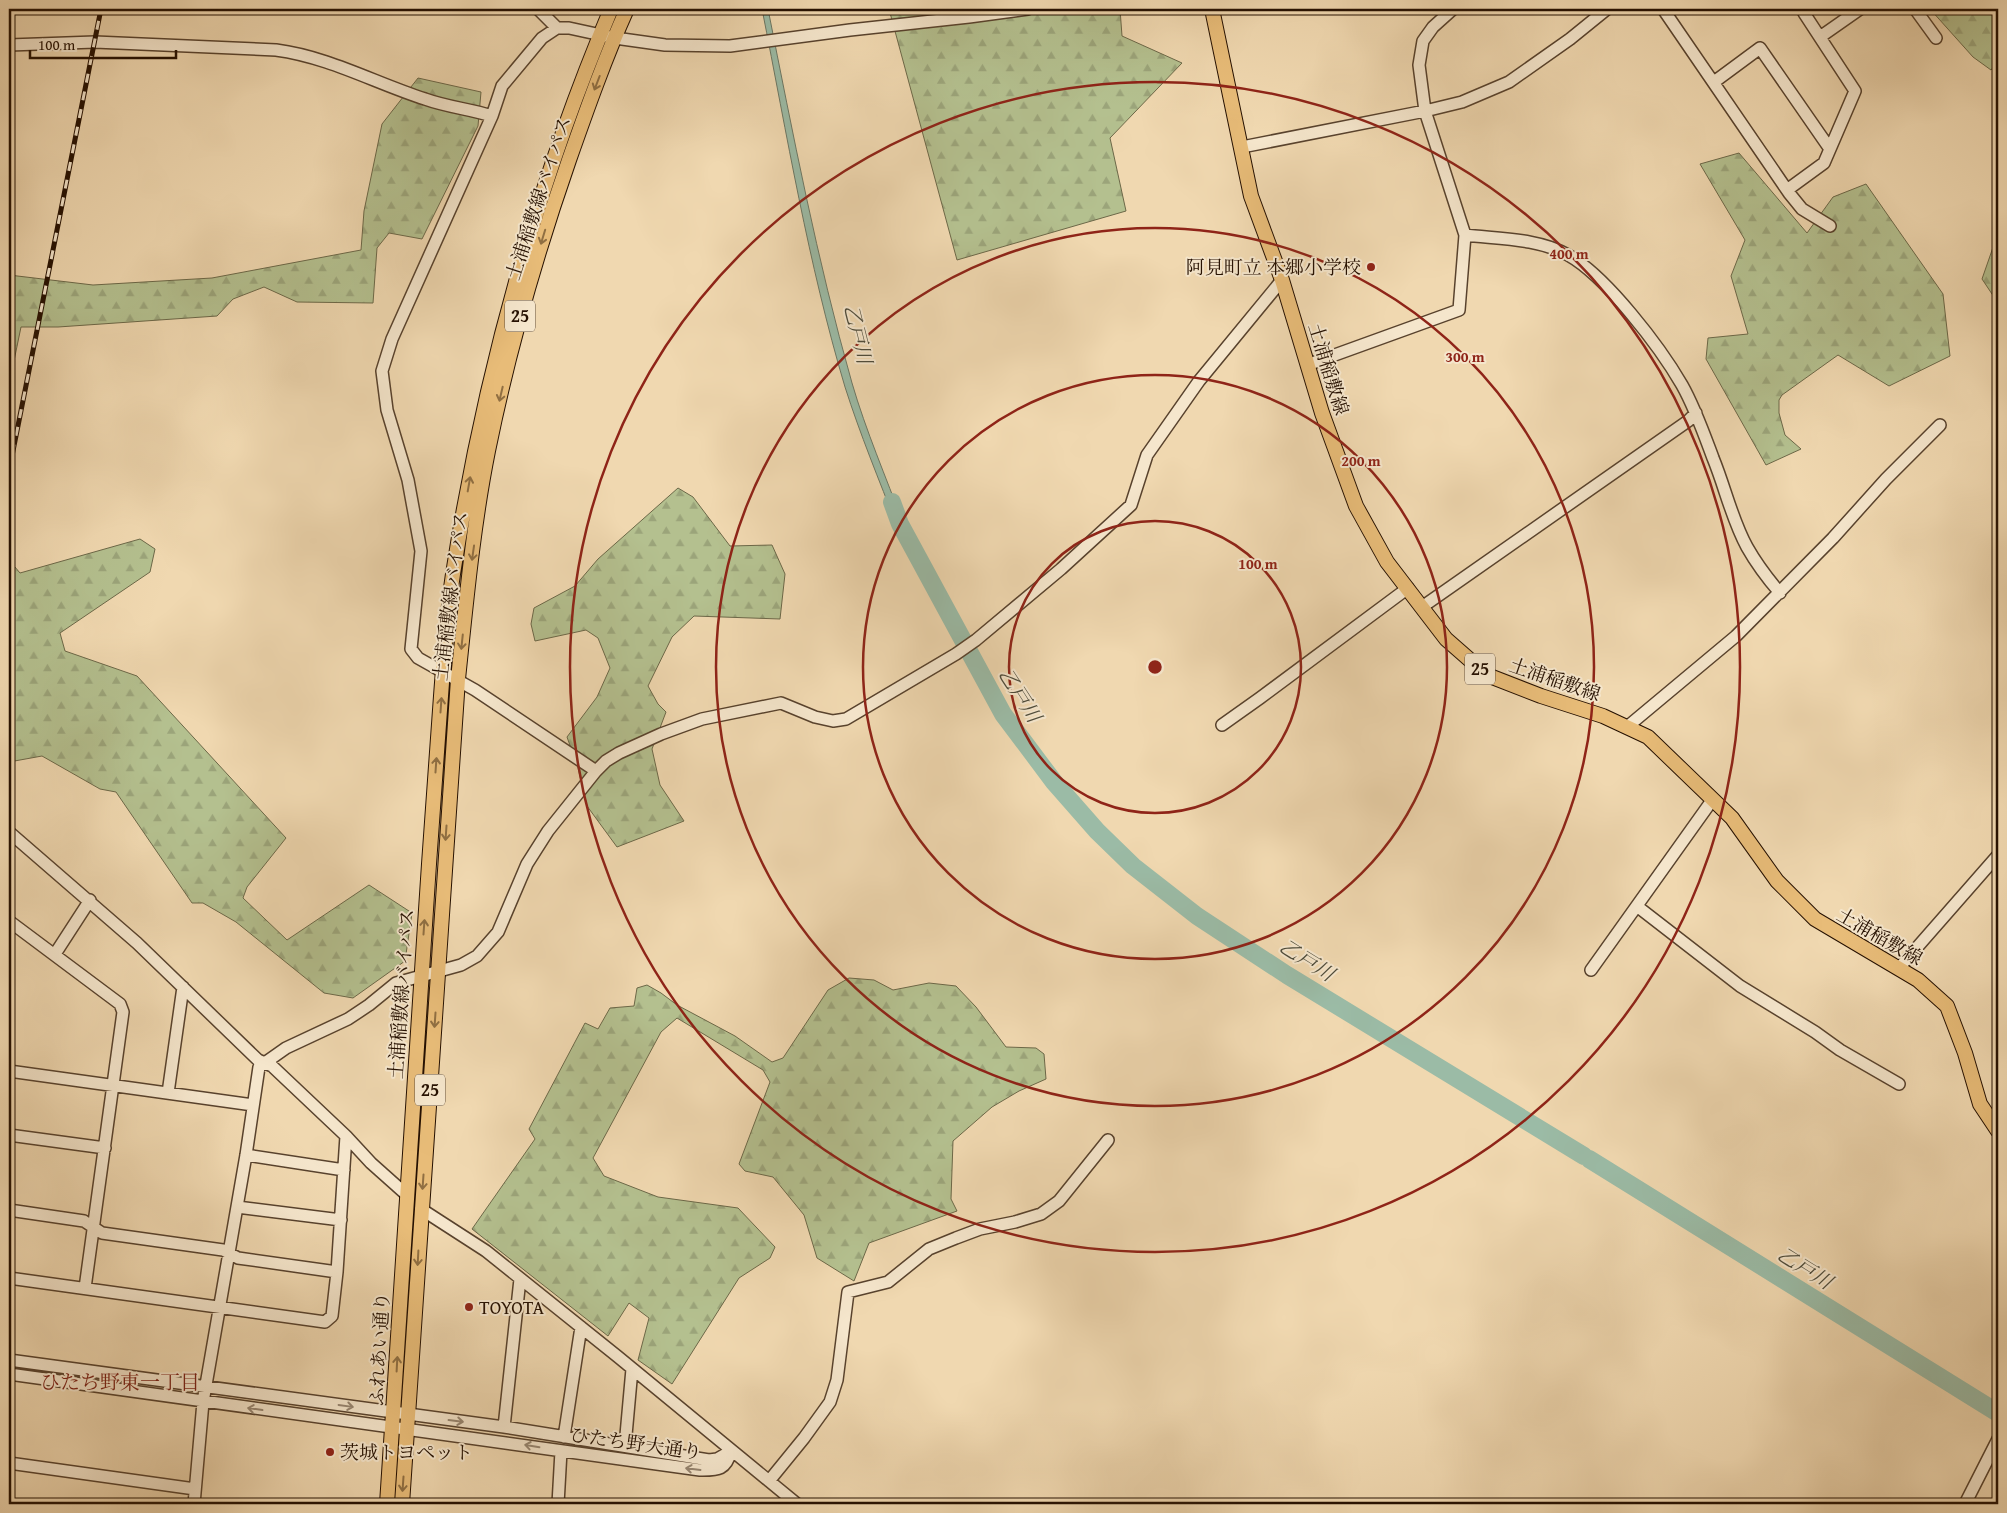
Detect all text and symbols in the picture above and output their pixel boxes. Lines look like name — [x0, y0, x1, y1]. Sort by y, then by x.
scale bar — [30, 28, 176, 60]
text: 100 m — [38, 34, 76, 55]
one-way arrow — [592, 75, 601, 90]
street label: 土浦稲敷線バイパス — [498, 113, 578, 283]
one-way arrow — [538, 228, 548, 244]
text: 400 m — [1549, 243, 1589, 264]
place label: 阿見町立 本郷小学校 — [1186, 253, 1361, 281]
marker: 阿見町立 本郷小学校 — [1365, 261, 1377, 273]
road number: 25 — [505, 300, 535, 332]
water label: 乙戸川 — [837, 301, 880, 368]
street label: 土浦稲敷線 — [1302, 319, 1356, 419]
text: 300 m — [1445, 346, 1485, 367]
one-way arrow — [496, 385, 505, 401]
text: 200 m — [1341, 450, 1381, 471]
one-way arrow — [464, 476, 474, 492]
street label: 土浦稲敷線バイパス — [426, 510, 474, 682]
one-way arrow — [467, 545, 477, 561]
text: 100 m — [1238, 553, 1278, 574]
one-way arrow — [457, 634, 466, 650]
street label: 土浦稲敷線 — [1506, 650, 1604, 708]
road number: 25 — [1465, 654, 1495, 684]
centre of rings — [1146, 658, 1164, 676]
water label: 乙戸川 — [992, 662, 1050, 729]
one-way arrow — [436, 697, 445, 713]
one-way arrow — [432, 757, 441, 773]
one-way arrow — [442, 824, 451, 840]
street label: 土浦稲敷線 — [1832, 900, 1928, 972]
street label: 土浦稲敷線バイパス — [381, 908, 421, 1080]
one-way arrow — [420, 919, 429, 935]
water label: 乙戸川 — [1274, 931, 1342, 989]
one-way arrow — [430, 1012, 440, 1028]
road number: 25 — [415, 1074, 445, 1106]
one-way arrow — [418, 1174, 428, 1190]
water label: 乙戸川 — [1772, 1239, 1840, 1297]
one-way arrow — [414, 1249, 423, 1265]
street label: ふれあい通り — [362, 1291, 396, 1407]
place label: TOYOTA — [479, 1293, 544, 1321]
marker: TOYOTA — [463, 1301, 475, 1313]
one-way arrow — [392, 1357, 401, 1373]
district label: ひたち野東一丁目 — [40, 1367, 200, 1396]
one-way arrow — [337, 1401, 353, 1411]
one-way arrow — [247, 1404, 263, 1414]
one-way arrow — [448, 1416, 464, 1426]
street label: ひたち野大通り — [568, 1420, 704, 1466]
place label: 茨城トヨペット — [340, 1438, 473, 1466]
one-way arrow — [525, 1441, 541, 1451]
marker: 茨城トヨペット — [324, 1446, 336, 1458]
one-way arrow — [686, 1464, 702, 1474]
one-way arrow — [399, 1476, 408, 1492]

